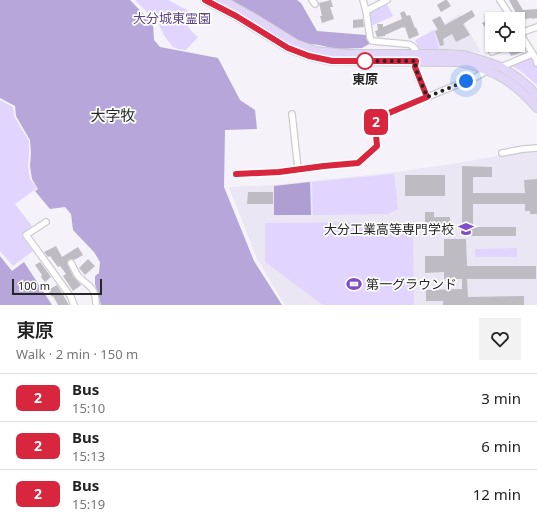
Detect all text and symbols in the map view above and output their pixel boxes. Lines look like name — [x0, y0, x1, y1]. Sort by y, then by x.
park label: 大分城東霊園 — [133, 9, 211, 27]
map controls — [485, 12, 525, 52]
button: locate — [485, 12, 525, 52]
marker: 東原 — [356, 52, 374, 70]
place label: 東原 — [352, 70, 378, 88]
your location — [456, 71, 476, 91]
district label: 大字牧 — [90, 105, 136, 125]
line badge: 2 — [363, 109, 389, 135]
text: 2 — [372, 112, 380, 131]
place label: 大分工業高等専門学校 — [324, 220, 454, 238]
school or university icon: 大分工業高等専門学校 — [457, 220, 475, 238]
sports icon: 第一グラウンド — [345, 275, 363, 293]
place label: 第一グラウンド — [366, 275, 457, 293]
scale bar — [12, 277, 102, 296]
text: 100 m — [18, 278, 50, 293]
text: 東原 — [16, 317, 54, 343]
button: heart — [479, 318, 521, 360]
text: Walk · 2 min · 150 m — [16, 345, 138, 363]
text: Bus — [72, 379, 99, 399]
text: 2 — [34, 388, 42, 407]
text: 3 min — [481, 388, 521, 408]
text: 15:10 — [72, 399, 105, 417]
text: Bus — [72, 427, 99, 447]
text: 2 — [34, 436, 42, 455]
text: 6 min — [481, 436, 521, 456]
text: 15:13 — [72, 447, 105, 465]
text: Bus — [72, 475, 99, 495]
text: 2 — [34, 484, 42, 503]
text: 12 min — [473, 484, 521, 504]
text: 15:19 — [72, 495, 105, 513]

